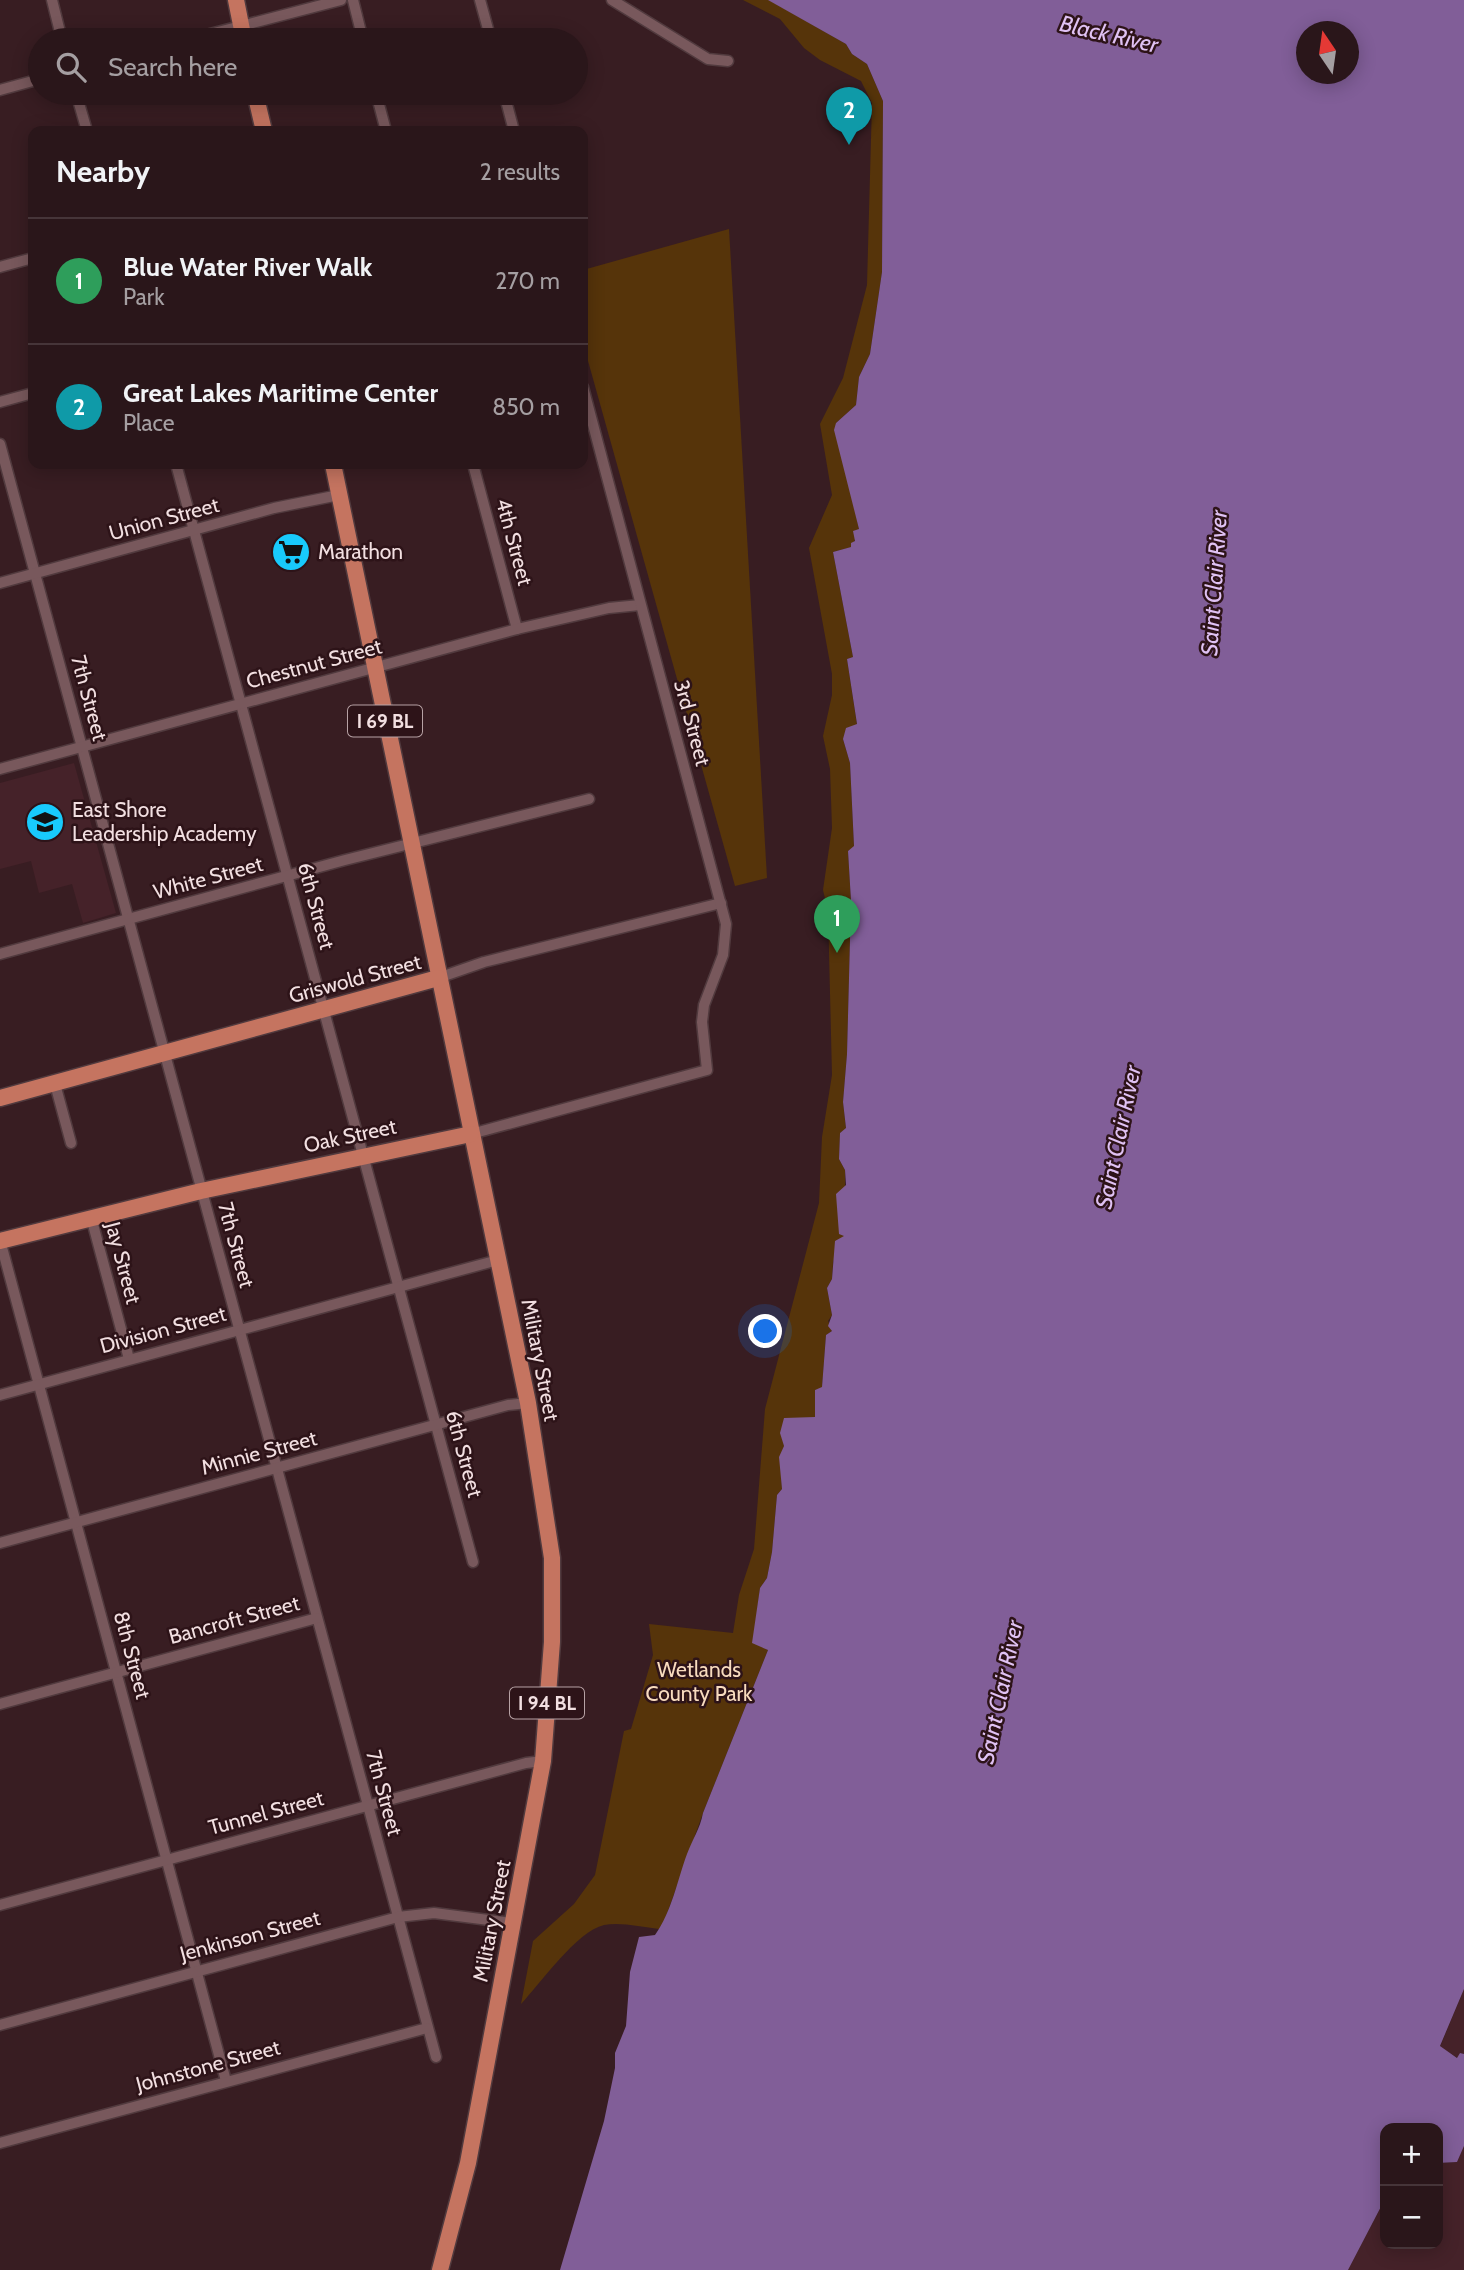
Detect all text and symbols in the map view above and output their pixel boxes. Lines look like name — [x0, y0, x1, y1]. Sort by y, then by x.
water label: Black River — [1057, 9, 1162, 59]
north arrow — [1296, 21, 1359, 84]
search box — [28, 28, 588, 105]
icon: search — [52, 48, 90, 86]
text: Search here — [108, 51, 237, 83]
pin: 2 — [826, 87, 872, 145]
text: Nearby — [56, 153, 150, 190]
text: 2 results — [480, 158, 560, 186]
text: Blue Water River Walk — [123, 251, 372, 283]
text: 1 — [75, 267, 83, 295]
text: 270 m — [495, 267, 560, 295]
text: Park — [123, 283, 164, 311]
text: Great Lakes Maritime Center — [123, 377, 438, 409]
text: 2 — [73, 393, 85, 421]
text: 850 m — [492, 393, 560, 421]
text: Place — [123, 409, 175, 437]
street label: Union Street — [106, 492, 222, 545]
street label: 4th Street — [491, 496, 538, 588]
water label: Saint Clair River — [1195, 508, 1233, 657]
supermarket icon: Marathon — [270, 531, 312, 573]
place label: Marathon — [318, 539, 403, 564]
street label: Chestnut Street — [243, 633, 384, 694]
street label: 7th Street — [66, 652, 113, 743]
street label: 3rd Street — [669, 677, 716, 769]
road number: I 69 BL — [348, 706, 422, 736]
place label: East Shore Leadership Academy — [72, 797, 257, 846]
school or university icon: East Shore Leadership Academy — [24, 801, 66, 843]
street label: White Street — [150, 851, 265, 904]
street label: 6th Street — [293, 860, 340, 952]
pin: 1 — [814, 895, 860, 953]
street label: Griswold Street — [286, 949, 424, 1008]
water label: Saint Clair River — [1089, 1062, 1147, 1211]
street label: Oak Street — [301, 1113, 399, 1158]
street label: 7th Street — [213, 1199, 260, 1290]
street label: Jay Street — [100, 1218, 146, 1307]
street label: Military Street — [516, 1297, 565, 1423]
street label: Division Street — [97, 1301, 229, 1358]
your location — [748, 1314, 782, 1348]
street label: 6th Street — [441, 1408, 488, 1500]
street label: Minnie Street — [198, 1425, 319, 1480]
street label: Bancroft Street — [166, 1590, 302, 1649]
street label: 8th Street — [109, 1608, 156, 1702]
water label: Saint Clair River — [971, 1617, 1029, 1766]
park label: Wetlands County Park — [645, 1657, 753, 1706]
road number: I 94 BL — [510, 1688, 584, 1718]
street label: 7th Street — [361, 1747, 408, 1838]
street label: Tunnel Street — [206, 1785, 326, 1840]
street label: Military Street — [467, 1858, 516, 1984]
street label: Jenkinson Street — [176, 1905, 323, 1966]
street label: Johnstone Street — [132, 2034, 283, 2097]
map controls — [1380, 2123, 1443, 2249]
button: + — [1380, 2123, 1443, 2186]
button: − — [1380, 2186, 1443, 2249]

